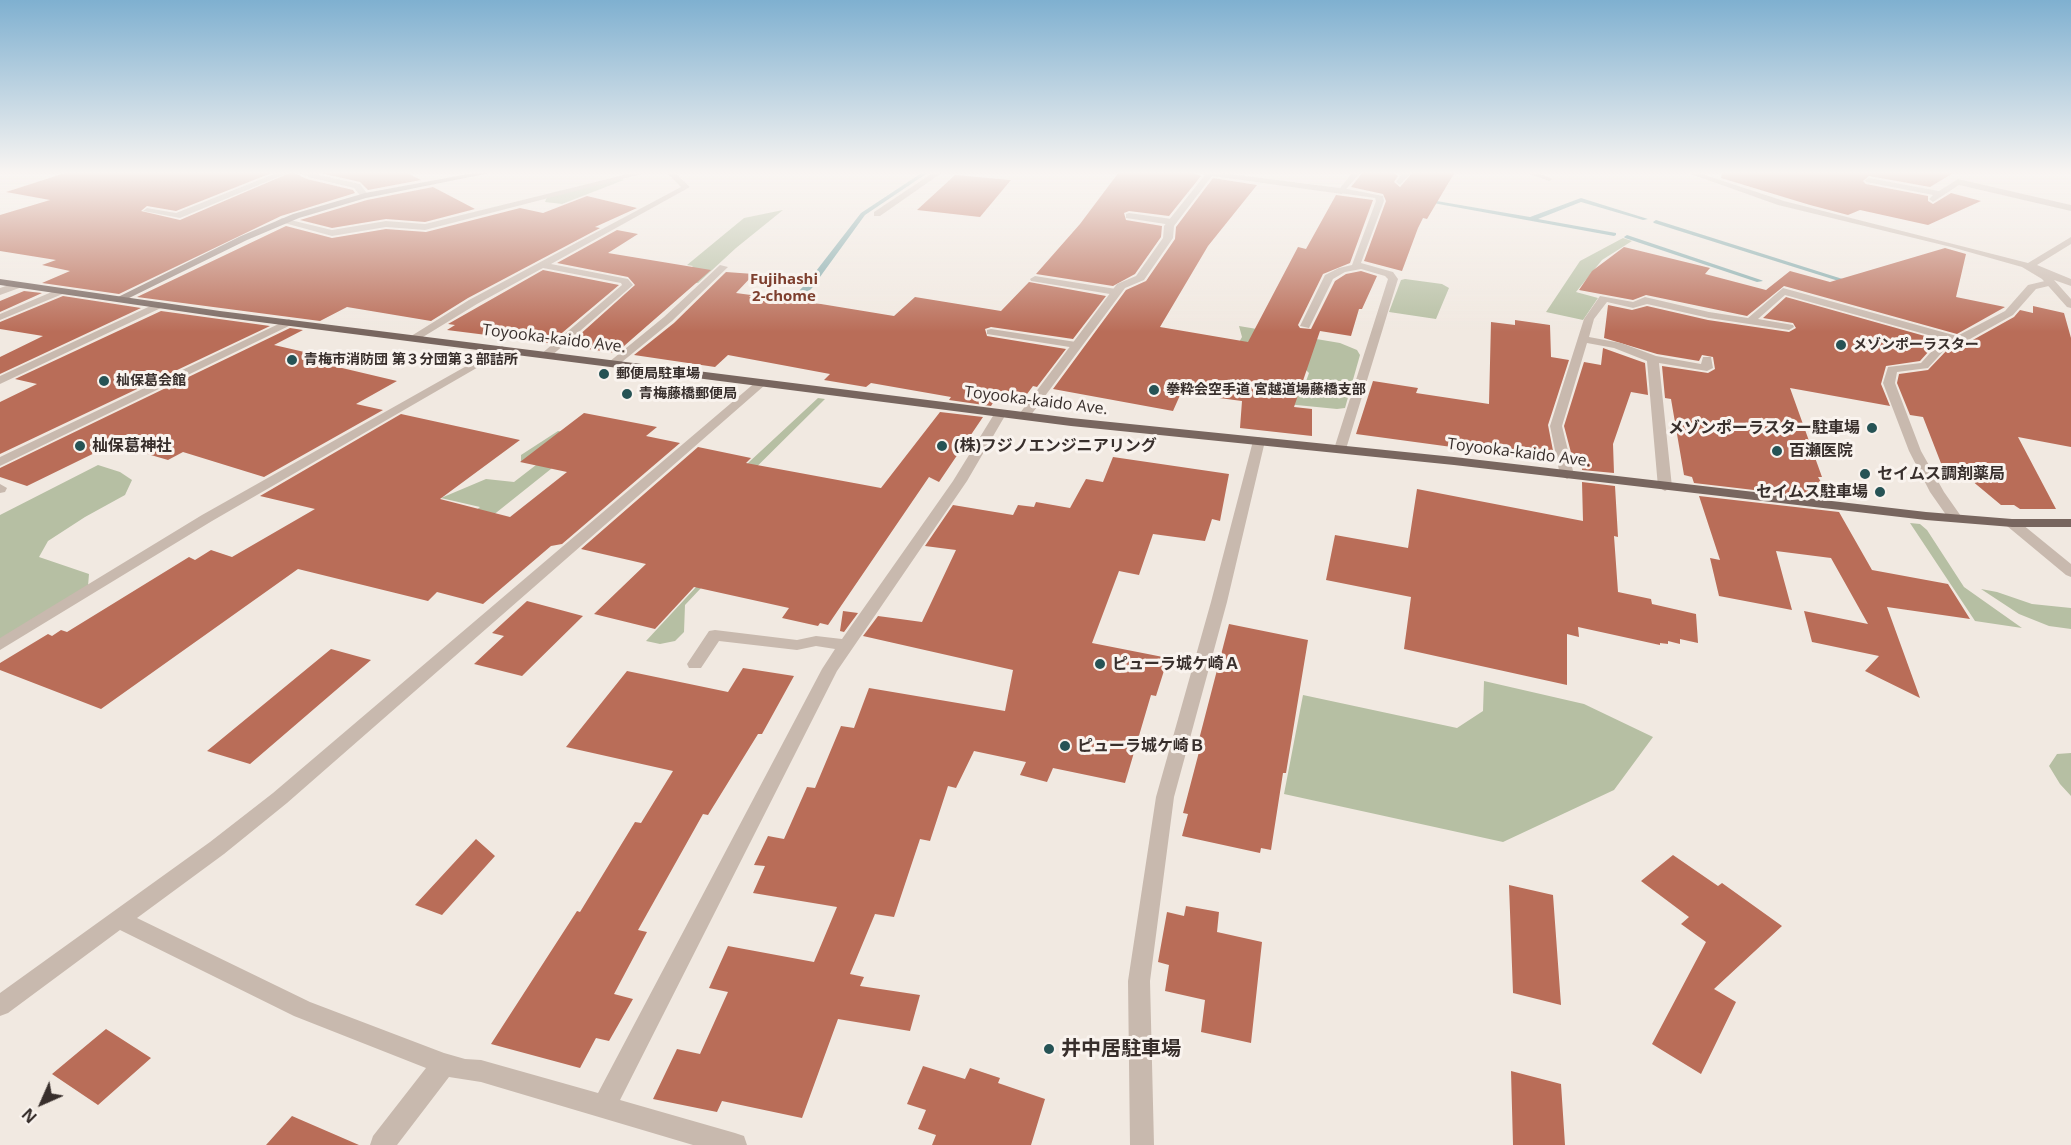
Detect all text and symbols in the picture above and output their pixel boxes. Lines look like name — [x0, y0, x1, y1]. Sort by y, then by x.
district label: Fujihashi 2-chome — [750, 271, 818, 306]
street label: Toyooka-kaido Ave. — [481, 321, 627, 357]
place label: メゾンポーラスター — [1853, 337, 1979, 353]
marker: メゾンポーラスター — [1834, 338, 1848, 352]
place label: 青梅市消防団 第３分団第３部詰所 — [304, 352, 518, 368]
marker: 青梅市消防団 第３分団第３部詰所 — [285, 353, 299, 367]
place label: 郵便局駐車場 — [616, 366, 700, 382]
marker: 郵便局駐車場 — [597, 367, 611, 381]
place label: 杣保葛会館 — [116, 373, 186, 389]
marker: 杣保葛会館 — [97, 374, 111, 388]
place label: 拳粋会空手道 宮越道場藤橋支部 — [1166, 382, 1366, 398]
street label: Toyooka-kaido Ave. — [963, 383, 1109, 419]
marker: 拳粋会空手道 宮越道場藤橋支部 — [1147, 383, 1161, 397]
place label: 青梅藤橋郵便局 — [639, 386, 737, 402]
marker: 青梅藤橋郵便局 — [620, 387, 634, 401]
place label: メゾンポーラスター駐車場 — [1668, 418, 1860, 438]
marker: メゾンポーラスター駐車場 — [1865, 421, 1879, 435]
street label: Toyooka-kaido Ave. — [1446, 435, 1592, 471]
place label: 杣保葛神社 — [92, 436, 172, 456]
place label: (株)フジノエンジニアリング — [954, 436, 1157, 456]
marker: 杣保葛神社 — [73, 439, 87, 453]
marker: (株)フジノエンジニアリング — [935, 439, 949, 453]
place label: 百瀬医院 — [1789, 441, 1853, 461]
marker: 百瀬医院 — [1770, 444, 1784, 458]
place label: セイムス調剤薬局 — [1877, 464, 2005, 484]
marker: セイムス調剤薬局 — [1858, 467, 1872, 481]
place label: セイムス駐車場 — [1756, 482, 1868, 502]
marker: セイムス駐車場 — [1873, 485, 1887, 499]
place label: ピューラ城ケ崎Ａ — [1112, 654, 1240, 674]
marker: ピューラ城ケ崎Ａ — [1093, 657, 1107, 671]
place label: ピューラ城ケ崎Ｂ — [1077, 736, 1205, 756]
marker: ピューラ城ケ崎Ｂ — [1058, 739, 1072, 753]
place label: 井中居駐車場 — [1061, 1037, 1181, 1061]
marker: 井中居駐車場 — [1042, 1042, 1056, 1056]
north arrow — [12, 1073, 72, 1133]
text: N — [17, 1103, 42, 1128]

